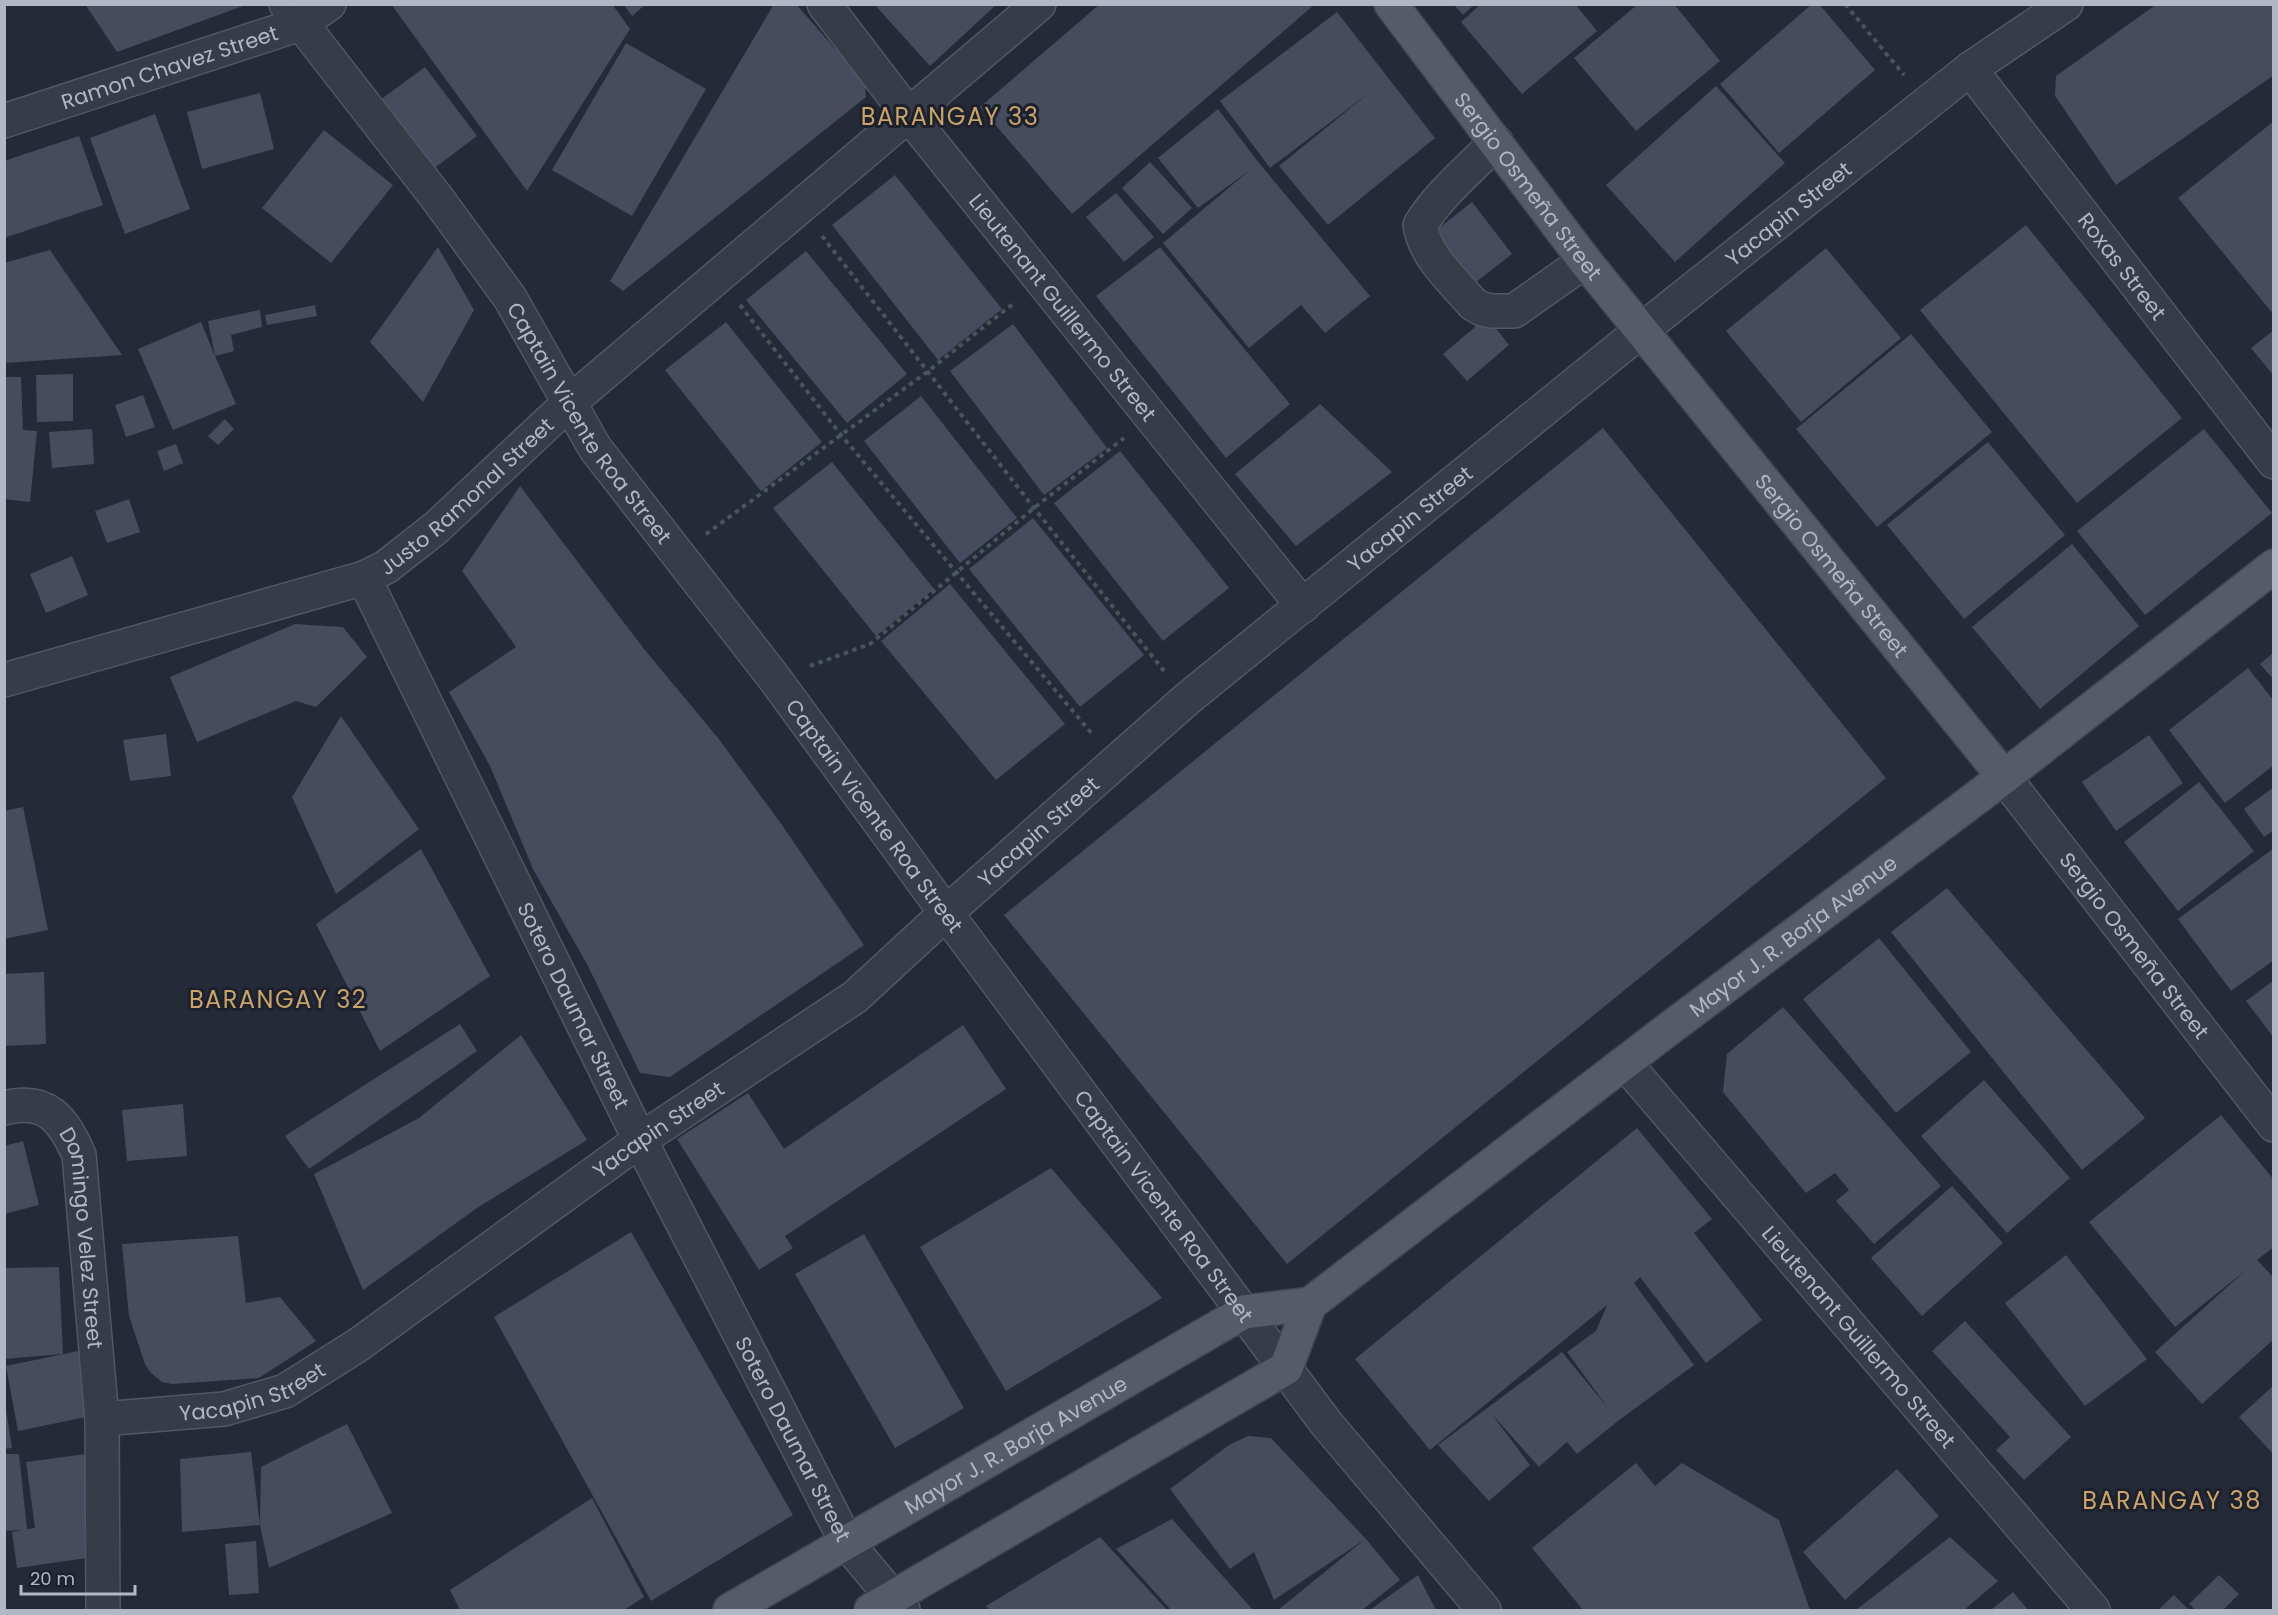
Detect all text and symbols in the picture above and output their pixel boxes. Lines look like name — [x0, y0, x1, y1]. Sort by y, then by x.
street label: Ramon Chavez Street — [57, 18, 282, 116]
street label: Sergio Osmeña Street — [1448, 86, 1609, 286]
district label: BARANGAY 33 — [861, 100, 1039, 133]
street label: Yacapin Street — [1719, 154, 1857, 273]
street label: Lieutenant Guillermo Street — [963, 187, 1163, 427]
street label: Roxas Street — [2072, 206, 2173, 326]
street label: Captain Vicente Roa Street — [501, 297, 679, 550]
street label: Justo Ramonal Street — [373, 411, 560, 581]
street label: Yacapin Street — [1341, 459, 1478, 578]
street label: Sergio Osmeña Street — [1749, 467, 1915, 663]
street label: Captain Vicente Roa Street — [780, 693, 970, 938]
street label: Yacapin Street — [971, 770, 1105, 893]
street label: Sergio Osmeña Street — [2053, 846, 2216, 1044]
street label: Mayor J. R. Borja Avenue — [1683, 848, 1903, 1023]
street label: Sotero Daumar Street — [511, 897, 637, 1113]
district label: BARANGAY 32 — [189, 983, 367, 1016]
street label: Yacapin Street — [586, 1074, 729, 1184]
street label: Captain Vicente Roa Street — [1068, 1084, 1260, 1328]
street label: Domingo Velez Street — [53, 1121, 110, 1350]
street label: Lieutenant Guillermo Street — [1756, 1219, 1962, 1454]
street label: Sotero Daumar Street — [729, 1331, 858, 1546]
street label: Yacapin Street — [178, 1355, 331, 1427]
street label: Mayor J. R. Borja Avenue — [899, 1368, 1132, 1521]
district label: BARANGAY 38 — [2082, 1484, 2262, 1517]
scale bar — [21, 1558, 135, 1596]
text: 20 m — [30, 1566, 75, 1591]

